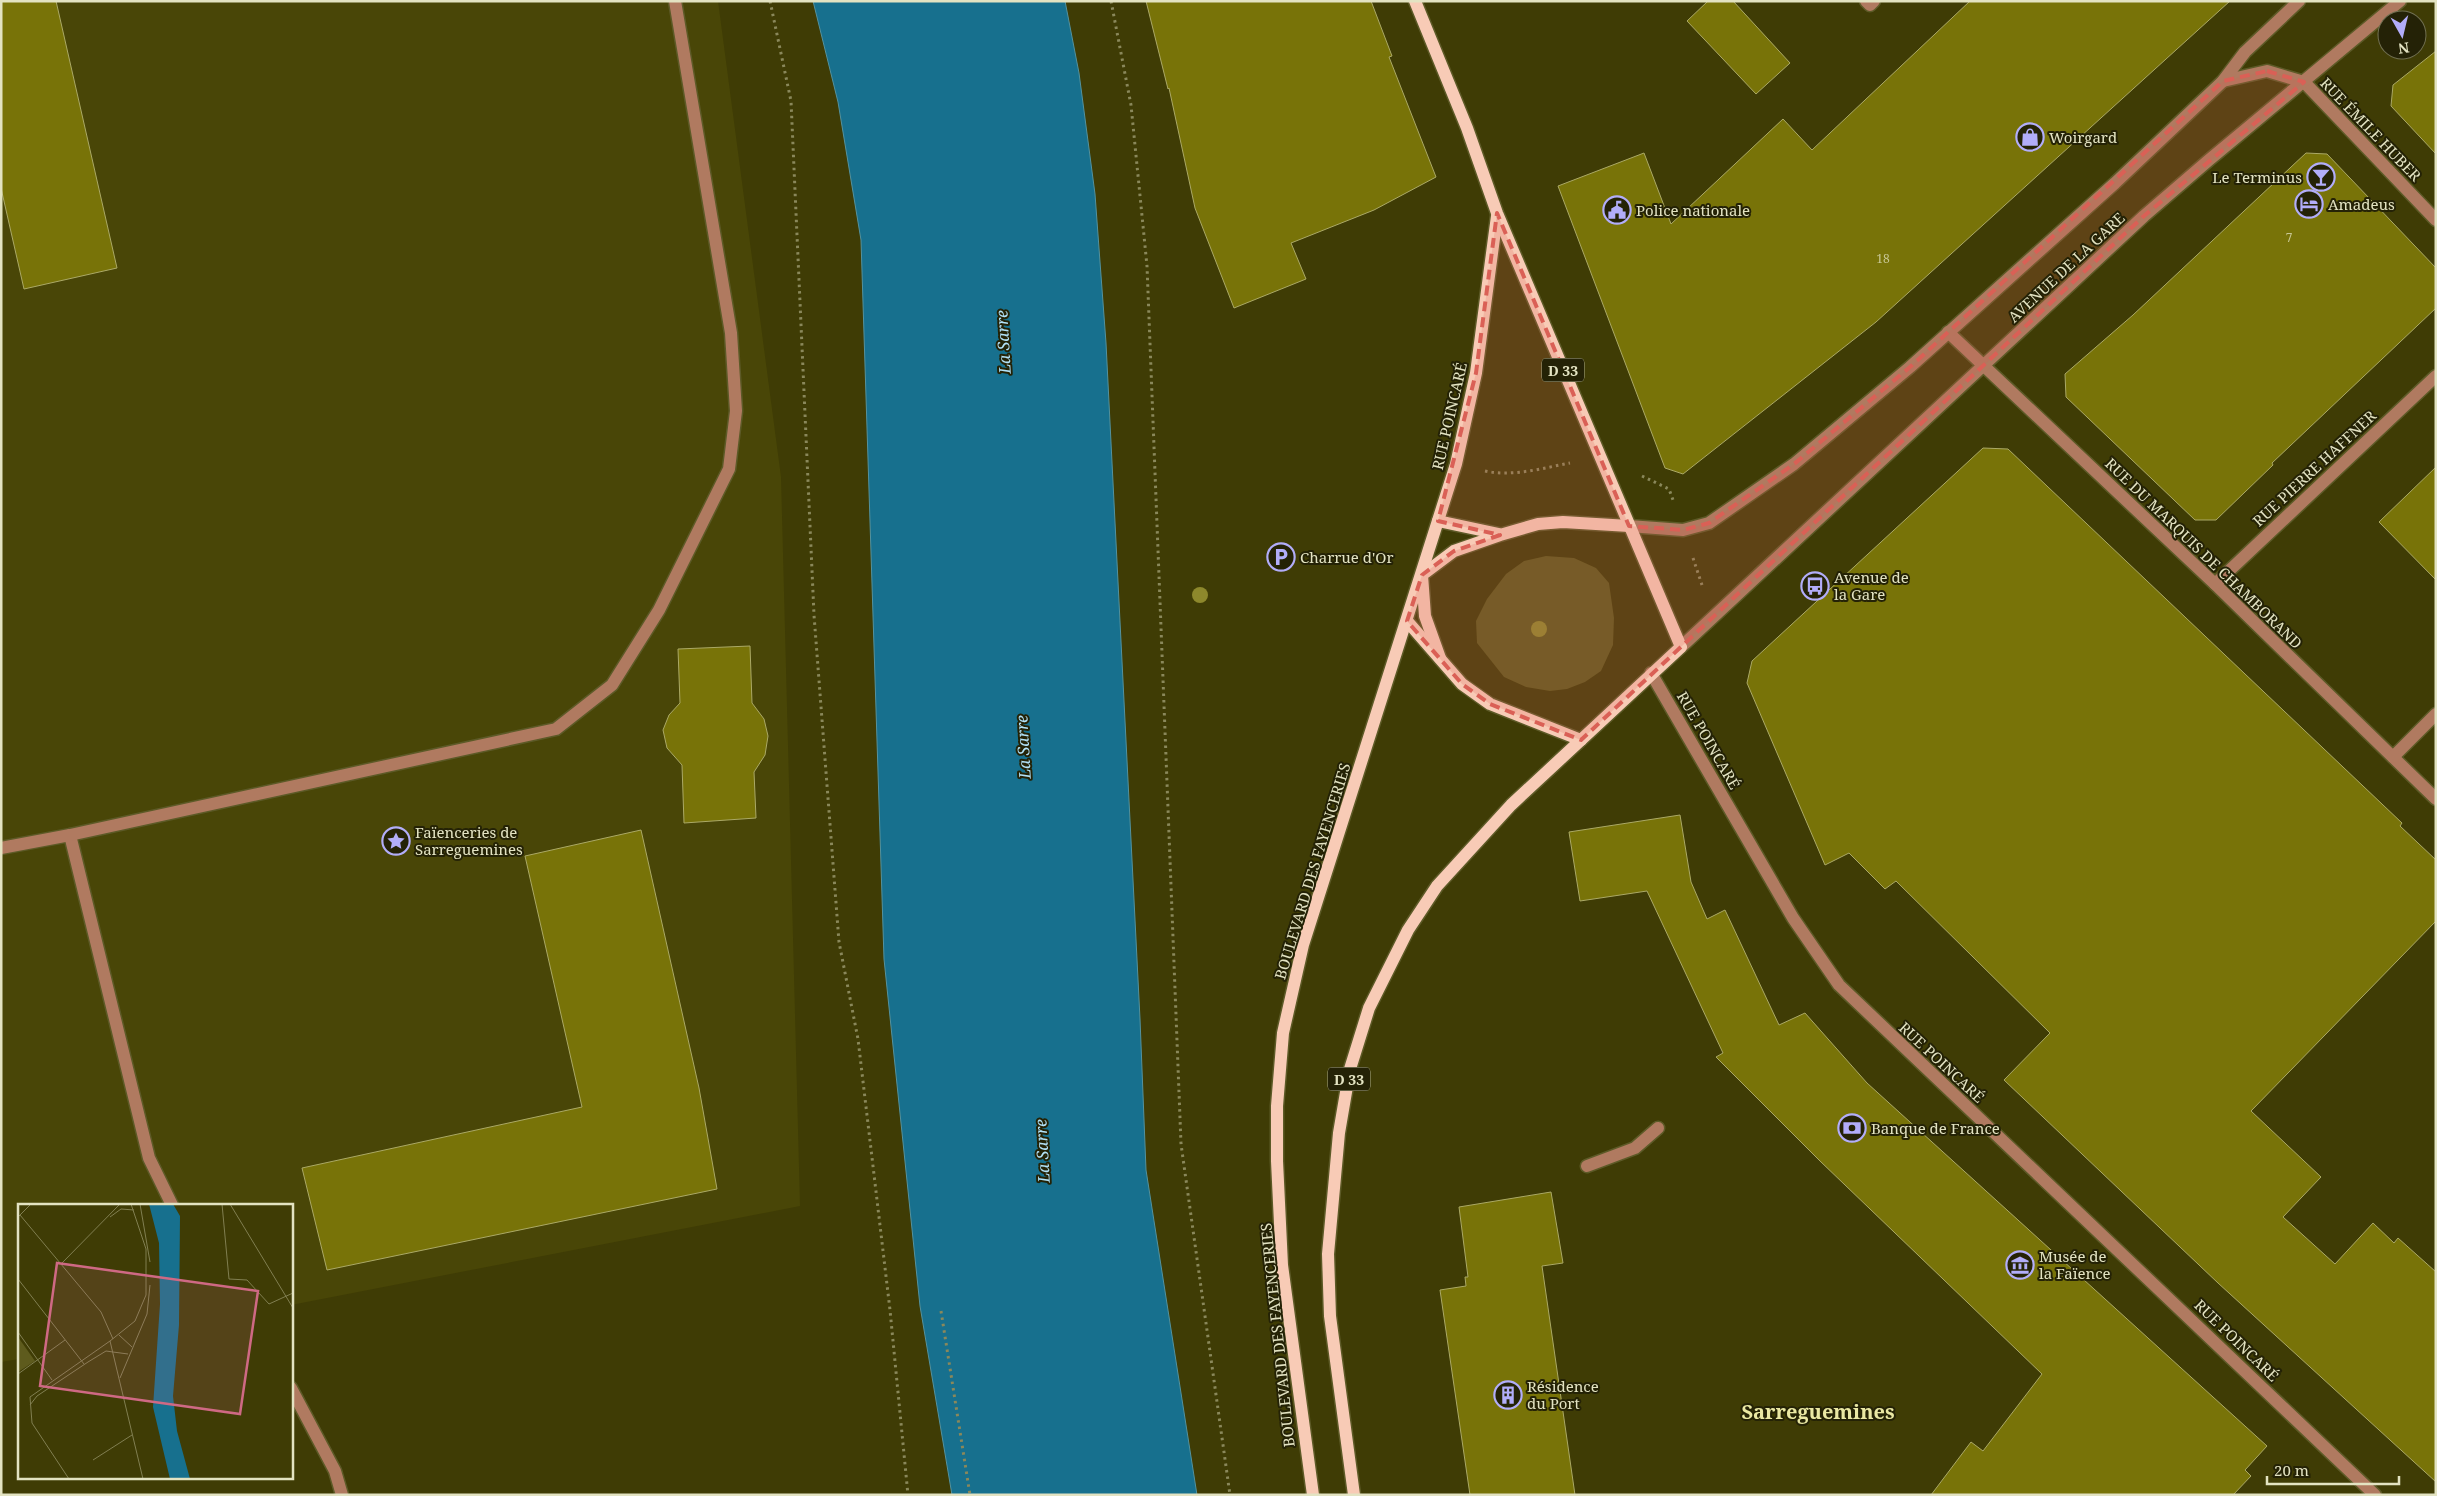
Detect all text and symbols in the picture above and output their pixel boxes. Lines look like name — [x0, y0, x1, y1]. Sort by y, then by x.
north arrow — [2377, 10, 2427, 60]
text: N — [2397, 38, 2411, 59]
street label: RUE ÉMILE HUBER — [2316, 73, 2426, 185]
shop icon: Woirgard — [2015, 122, 2045, 152]
place label: Woirgard — [2049, 127, 2117, 147]
bar icon: Le Terminus — [2306, 162, 2336, 192]
place label: Le Terminus — [2212, 167, 2302, 187]
hotel icon: Amadeus — [2294, 189, 2324, 219]
place label: Amadeus — [2328, 194, 2395, 214]
public building icon: Police nationale — [1602, 195, 1632, 225]
place label: Police nationale — [1636, 200, 1750, 220]
street label: AVENUE DE LA GARE — [2003, 208, 2129, 326]
house number: 7 — [2286, 229, 2293, 246]
house number: 18 — [1876, 250, 1890, 267]
water label: La Sarre — [990, 309, 1016, 375]
road number: D 33 — [1542, 358, 1584, 382]
street label: RUE POINCARÉ — [1427, 360, 1471, 472]
street label: RUE PIERRE HAFFNER — [2248, 406, 2380, 530]
street label: RUE DU MARQUIS DE CHAMBORAND — [2101, 453, 2307, 653]
parking icon: Charrue d'Or — [1266, 542, 1296, 572]
place label: Charrue d'Or — [1300, 547, 1393, 567]
place label: Avenue de la Gare — [1834, 567, 1909, 604]
bus stop icon: Avenue de la Gare — [1800, 571, 1830, 601]
street label: RUE POINCARÉ — [1673, 687, 1745, 793]
water label: La Sarre — [1010, 714, 1036, 780]
street label: BOULEVARD DES FAYENCERIES — [1269, 760, 1355, 982]
place label: Faïenceries de Sarreguemines — [415, 822, 523, 859]
place icon: Faïenceries de Sarreguemines — [381, 826, 411, 856]
street label: RUE POINCARÉ — [1895, 1017, 1989, 1107]
road number: D 33 — [1328, 1068, 1370, 1090]
bank icon: Banque de France — [1837, 1113, 1867, 1143]
water label: La Sarre — [1029, 1118, 1055, 1184]
place label: Banque de France — [1871, 1118, 2000, 1138]
inset map — [18, 1204, 292, 1478]
street label: BOULEVARD DES FAYENCERIES — [1255, 1222, 1299, 1448]
place label: Musée de la Faïence — [2039, 1246, 2111, 1283]
museum icon: Musée de la Faïence — [2005, 1250, 2035, 1280]
street label: RUE POINCARÉ — [2191, 1295, 2283, 1385]
place label: Résidence du Port — [1527, 1376, 1599, 1413]
building icon: Résidence du Port — [1493, 1380, 1523, 1410]
district label: Sarreguemines — [1741, 1398, 1895, 1425]
scale bar — [2267, 1454, 2400, 1486]
text: 20 m — [2274, 1460, 2309, 1480]

